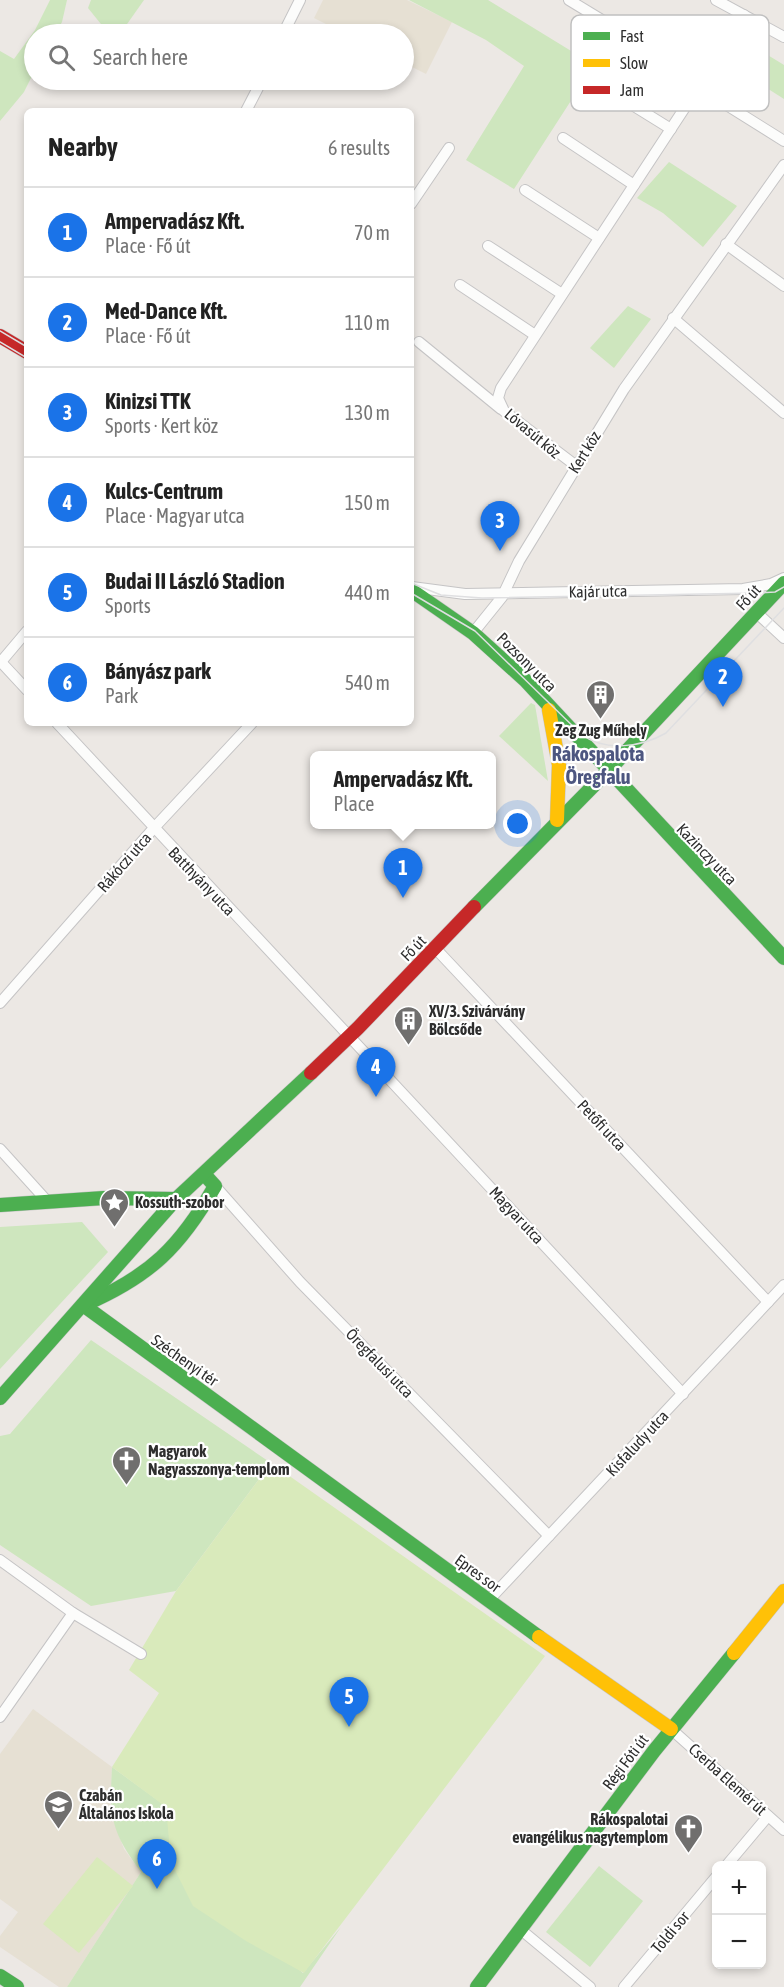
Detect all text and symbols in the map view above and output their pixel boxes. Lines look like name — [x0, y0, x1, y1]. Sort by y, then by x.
legend — [571, 15, 769, 111]
search box — [24, 24, 414, 90]
text: Fast — [620, 27, 644, 45]
icon: search — [45, 41, 78, 74]
text: Search here — [93, 44, 188, 70]
text: Slow — [620, 54, 648, 72]
text: Jam — [620, 81, 644, 99]
text: Nearby — [48, 132, 118, 162]
text: 6 results — [328, 136, 390, 159]
text: Ampervadász Kft. — [105, 208, 244, 234]
text: 1 — [63, 221, 72, 244]
text: 70 m — [354, 221, 390, 244]
text: Place · Fő út — [105, 234, 191, 257]
text: Med-Dance Kft. — [105, 298, 227, 324]
text: 2 — [63, 311, 72, 334]
text: 110 m — [345, 311, 390, 334]
text: Place · Fő út — [105, 324, 191, 347]
text: Kinizsi TTK — [105, 388, 190, 414]
text: 3 — [63, 401, 72, 424]
text: 130 m — [345, 401, 390, 424]
street label: Lóvasút köz — [501, 404, 565, 462]
text: Sports · Kert köz — [105, 414, 218, 437]
street label: Kert köz — [564, 428, 604, 476]
text: Kulcs-Centrum — [105, 478, 223, 504]
text: 4 — [63, 491, 72, 514]
text: 150 m — [345, 491, 390, 514]
pin: 3 — [480, 502, 520, 551]
text: Place · Magyar utca — [105, 504, 245, 527]
text: Budai II László Stadion — [105, 568, 285, 594]
street label: Fő út — [732, 580, 764, 613]
text: 5 — [63, 581, 72, 604]
text: 440 m — [345, 581, 390, 604]
street label: Kajár utca — [569, 581, 627, 602]
text: Sports — [105, 594, 151, 617]
street label: Pozsony utca — [493, 629, 560, 696]
text: Bányász park — [105, 658, 211, 684]
pin: 2 — [704, 658, 742, 707]
text: 6 — [63, 671, 72, 694]
text: 540 m — [345, 671, 390, 694]
building icon: Zeg Zug Műhely — [585, 678, 617, 720]
text: Park — [105, 684, 138, 707]
place label: Zeg Zug Műhely — [555, 721, 647, 739]
district label: Rákospalota Öregfalu — [552, 742, 644, 788]
popup — [310, 751, 496, 829]
text: Ampervadász Kft. — [333, 766, 473, 792]
text: Place — [333, 792, 374, 815]
your location — [503, 809, 532, 838]
street label: Kazinczy utca — [673, 820, 741, 889]
street label: Rákóczi utca — [93, 829, 155, 895]
street label: Batthyány utca — [164, 843, 239, 920]
pin: 1 — [384, 848, 422, 898]
street label: Fő út — [397, 931, 430, 964]
place label: XV/3. Szivárvány Bölcsőde — [428, 1002, 525, 1038]
building icon: XV/3. Szivárvány Bölcsőde — [392, 1004, 424, 1046]
pin: 4 — [356, 1048, 395, 1097]
street label: Petőfi utca — [574, 1096, 630, 1154]
street label: Magyar utca — [485, 1183, 548, 1248]
place icon: Kossuth-szobor — [98, 1186, 130, 1228]
place label: Kossuth-szobor — [135, 1193, 224, 1211]
street label: Öregfalusi utca — [342, 1325, 417, 1402]
street label: Széchenyi tér — [148, 1331, 222, 1390]
street label: Kisfaludy utca — [602, 1407, 673, 1480]
place label: Magyarok Nagyasszonya-templom — [148, 1442, 290, 1478]
church icon: Magyarok Nagyasszonya-templom — [111, 1444, 143, 1486]
street label: Epres sor — [451, 1550, 505, 1597]
pin: 5 — [330, 1678, 368, 1727]
street label: Régi Fóti út — [598, 1731, 653, 1794]
street label: Cserba Elemér út — [685, 1739, 771, 1819]
place label: Czabán Általános Iskola — [78, 1786, 174, 1822]
school or university icon: Czabán Általános Iskola — [42, 1788, 74, 1830]
place label: Rákospalotai evangélikus nagytemplom — [512, 1810, 668, 1846]
church icon: Rákospalotai evangélikus nagytemplom — [673, 1812, 705, 1854]
pin: 6 — [138, 1840, 176, 1889]
map controls — [712, 1861, 766, 1969]
button: + — [712, 1861, 766, 1915]
street label: Toldi sor — [647, 1907, 693, 1957]
button: − — [712, 1915, 766, 1969]

